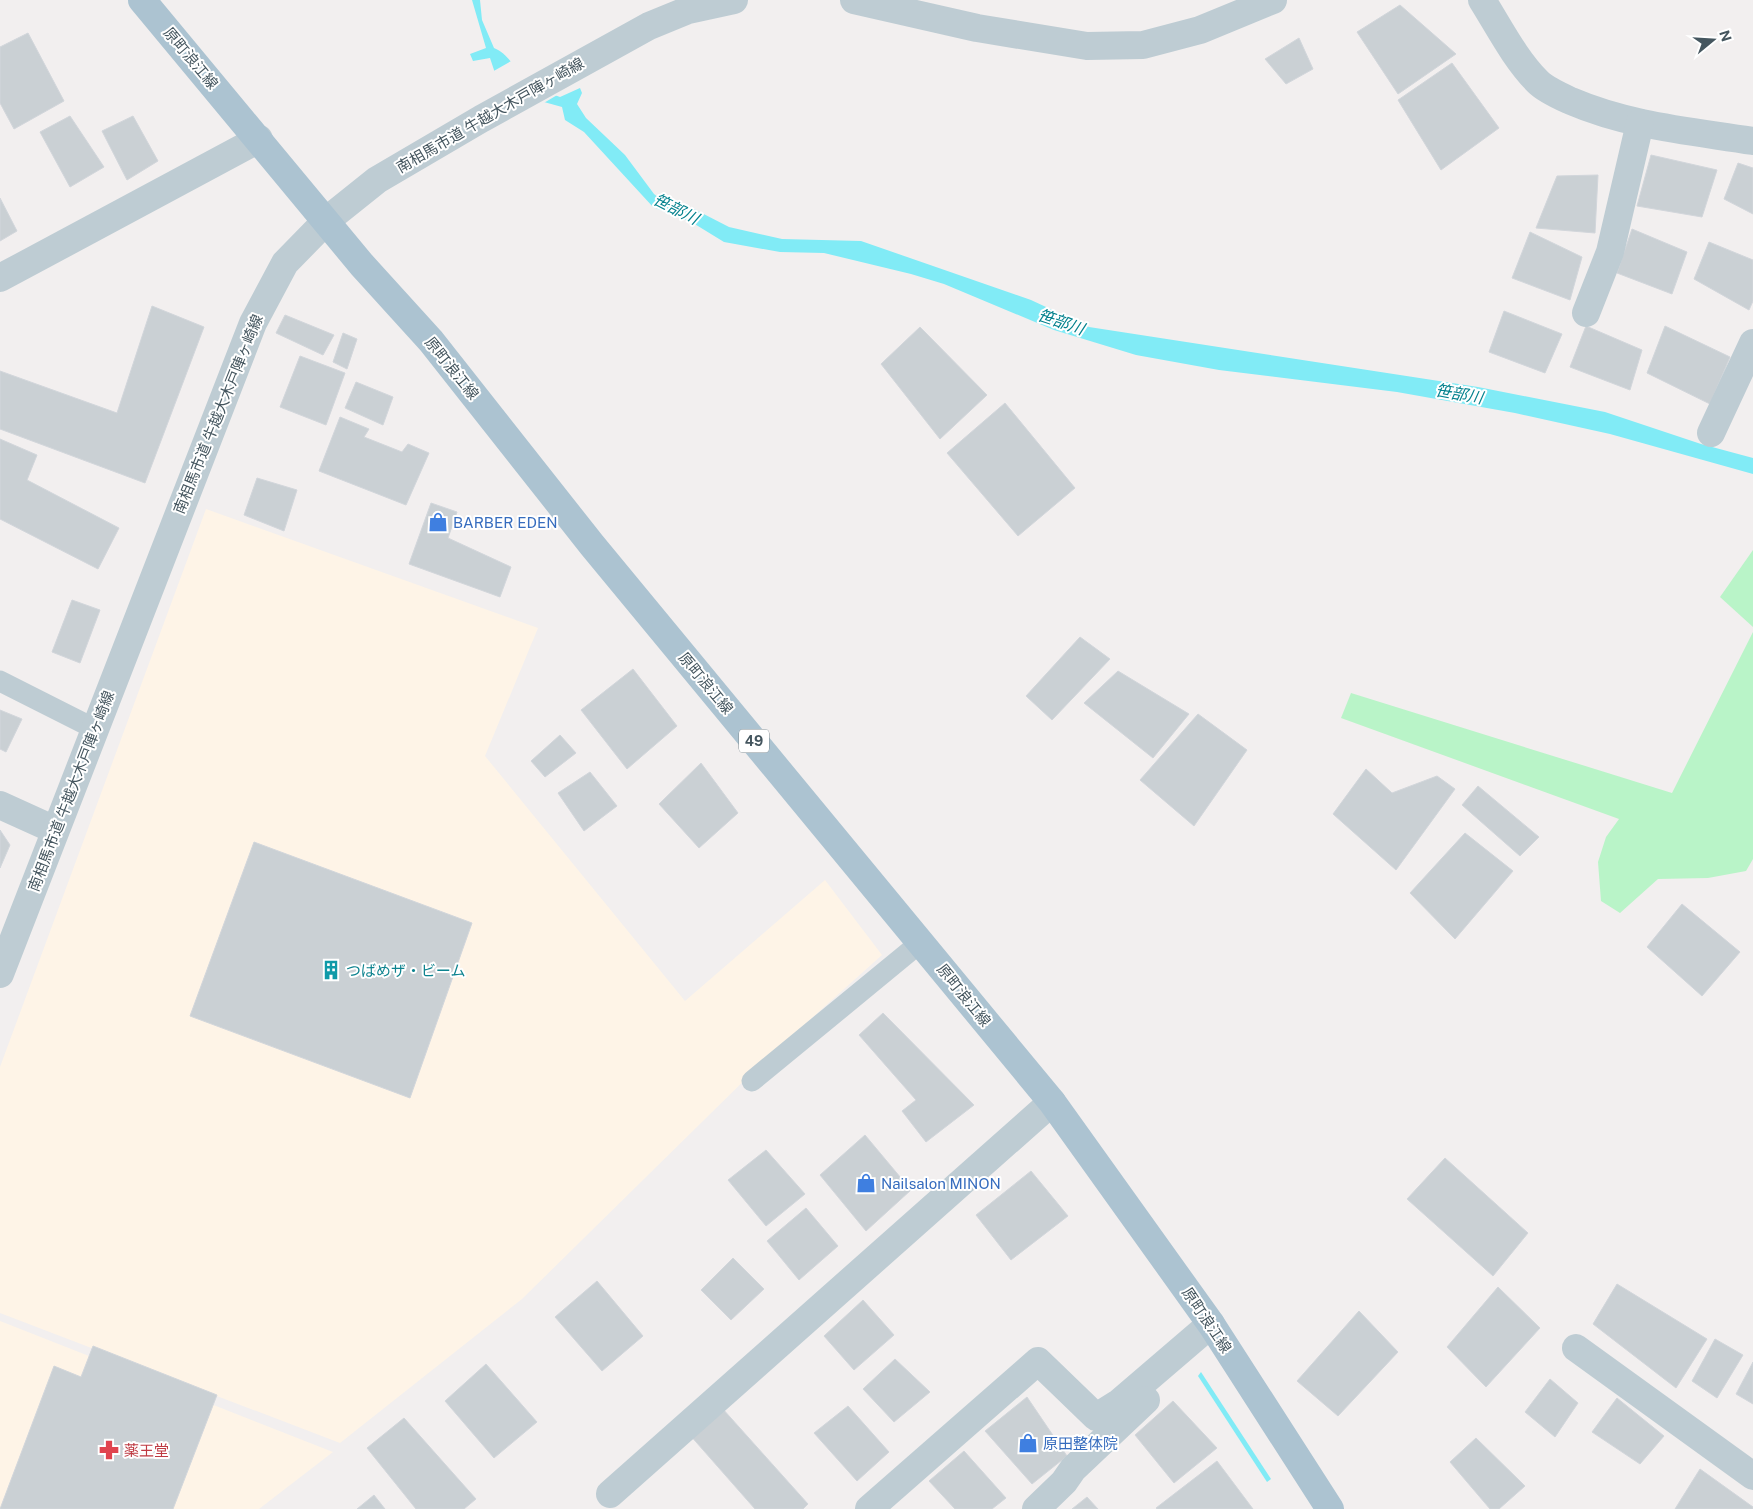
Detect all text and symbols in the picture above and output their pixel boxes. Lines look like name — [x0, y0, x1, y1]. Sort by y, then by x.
north arrow — [1688, 15, 1738, 65]
street label: 原町浪江線 — [160, 24, 222, 92]
text: N — [1716, 28, 1735, 44]
street label: 南相馬市道 牛越大木戸陣ヶ崎線 — [393, 54, 587, 176]
water label: 笹部川 — [650, 190, 703, 229]
water label: 笹部川 — [1035, 305, 1089, 339]
street label: 南相馬市道 牛越大木戸陣ヶ崎線 — [170, 312, 266, 516]
street label: 原町浪江線 — [422, 334, 482, 402]
water label: 笹部川 — [1434, 380, 1486, 408]
shop icon: BARBER EDEN — [427, 511, 449, 533]
place label: BARBER EDEN — [453, 514, 558, 531]
street label: 原町浪江線 — [675, 649, 737, 717]
street label: 南相馬市道 牛越大木戸陣ヶ崎線 — [25, 688, 117, 894]
road number: 49 — [739, 729, 769, 752]
building icon: つばめザ・ビーム — [320, 959, 342, 981]
street label: 原町浪江線 — [934, 961, 994, 1029]
place label: つばめザ・ビーム — [346, 962, 466, 979]
shop icon: Nailsalon MINON — [855, 1172, 877, 1194]
place label: Nailsalon MINON — [881, 1175, 1001, 1192]
street label: 原町浪江線 — [1179, 1284, 1235, 1356]
shop icon: 原田整体院 — [1017, 1432, 1039, 1454]
place label: 原田整体院 — [1043, 1435, 1118, 1452]
pharmacy icon: 薬王堂 — [98, 1439, 120, 1461]
place label: 薬王堂 — [124, 1442, 169, 1459]

